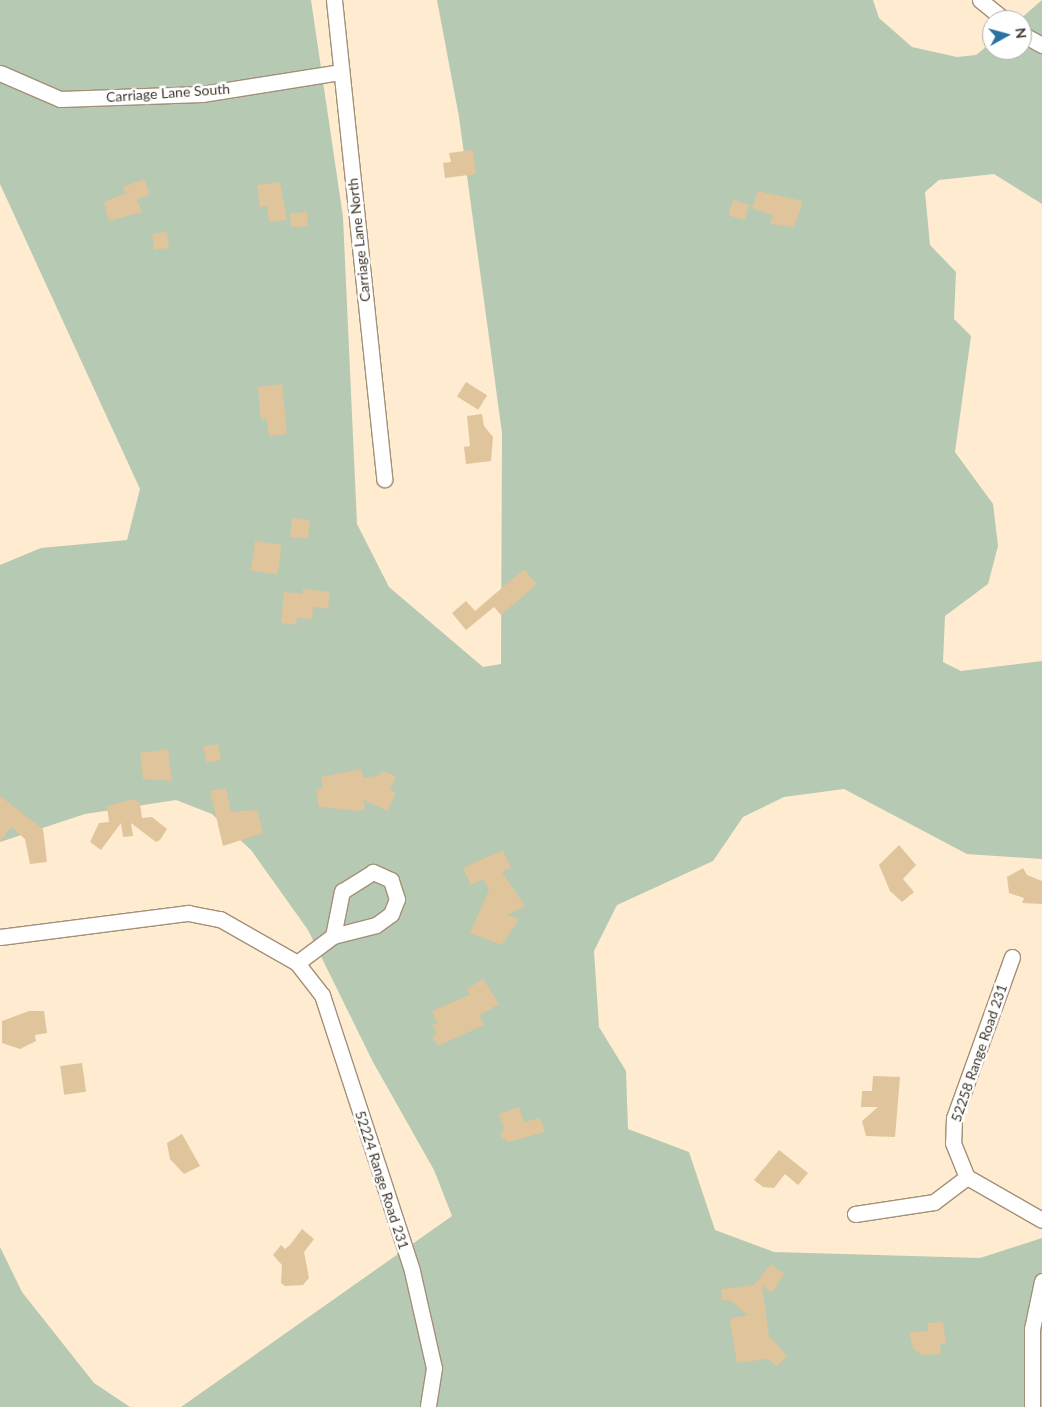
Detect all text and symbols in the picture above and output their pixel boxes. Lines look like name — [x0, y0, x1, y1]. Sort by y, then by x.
north arrow — [982, 10, 1032, 60]
text: N — [1012, 27, 1030, 40]
street label: Carriage Lane South — [106, 80, 230, 106]
street label: Carriage Lane North — [344, 177, 374, 303]
street label: 52258 Range Road 231 — [947, 982, 1011, 1124]
street label: 52224 Range Road 231 — [352, 1109, 412, 1251]

